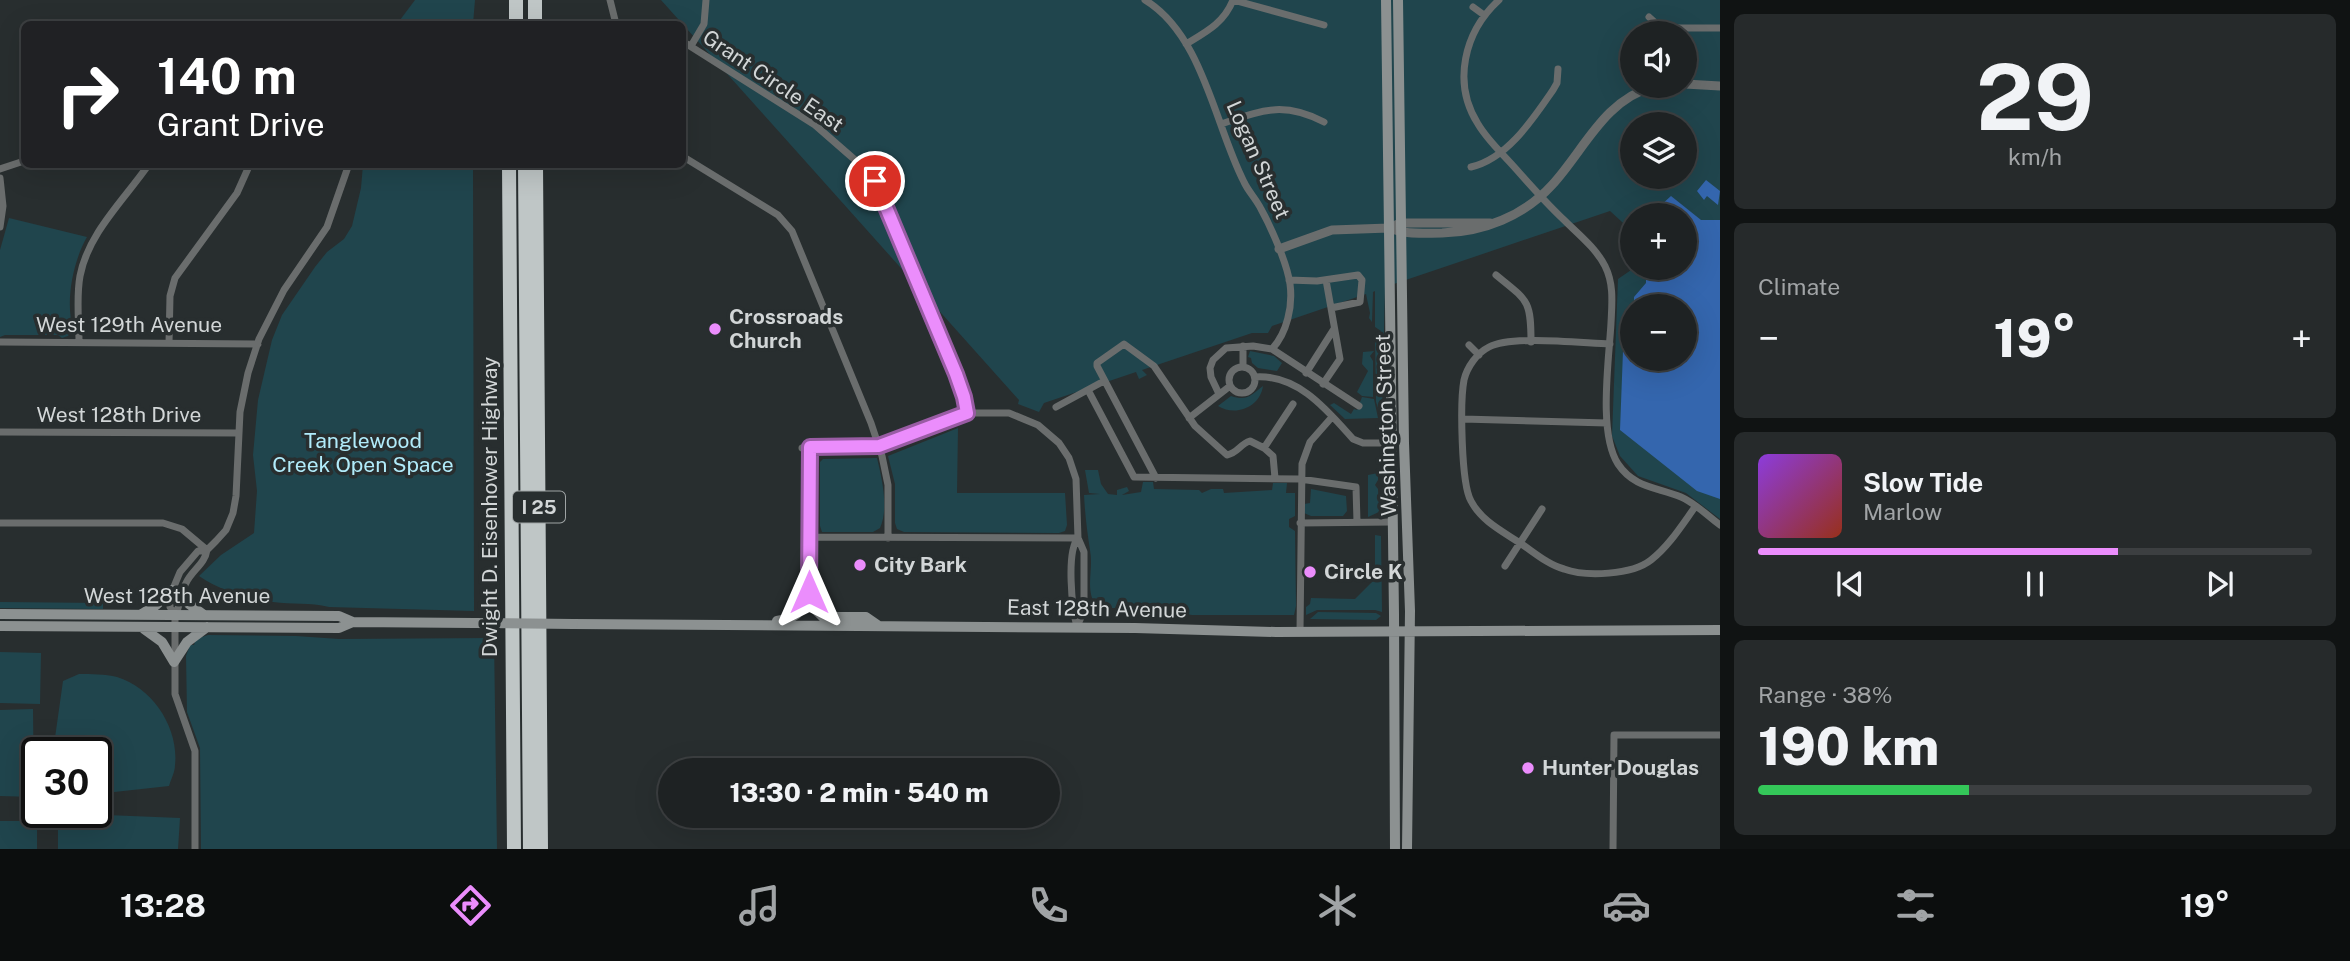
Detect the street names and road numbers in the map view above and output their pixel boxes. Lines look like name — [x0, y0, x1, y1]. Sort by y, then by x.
street label: Grant Circle East — [698, 24, 848, 137]
street label: Logan Street — [1221, 97, 1296, 223]
street label: West 129th Avenue — [36, 312, 222, 337]
street label: Washington Street — [1370, 333, 1401, 517]
street label: Dwight D. Eisenhower Highway — [477, 357, 502, 657]
street label: West 128th Drive — [37, 402, 201, 427]
road number: I 25 — [513, 492, 565, 522]
street label: West 128th Avenue — [84, 583, 270, 608]
street label: East 128th Avenue — [1007, 594, 1187, 623]

